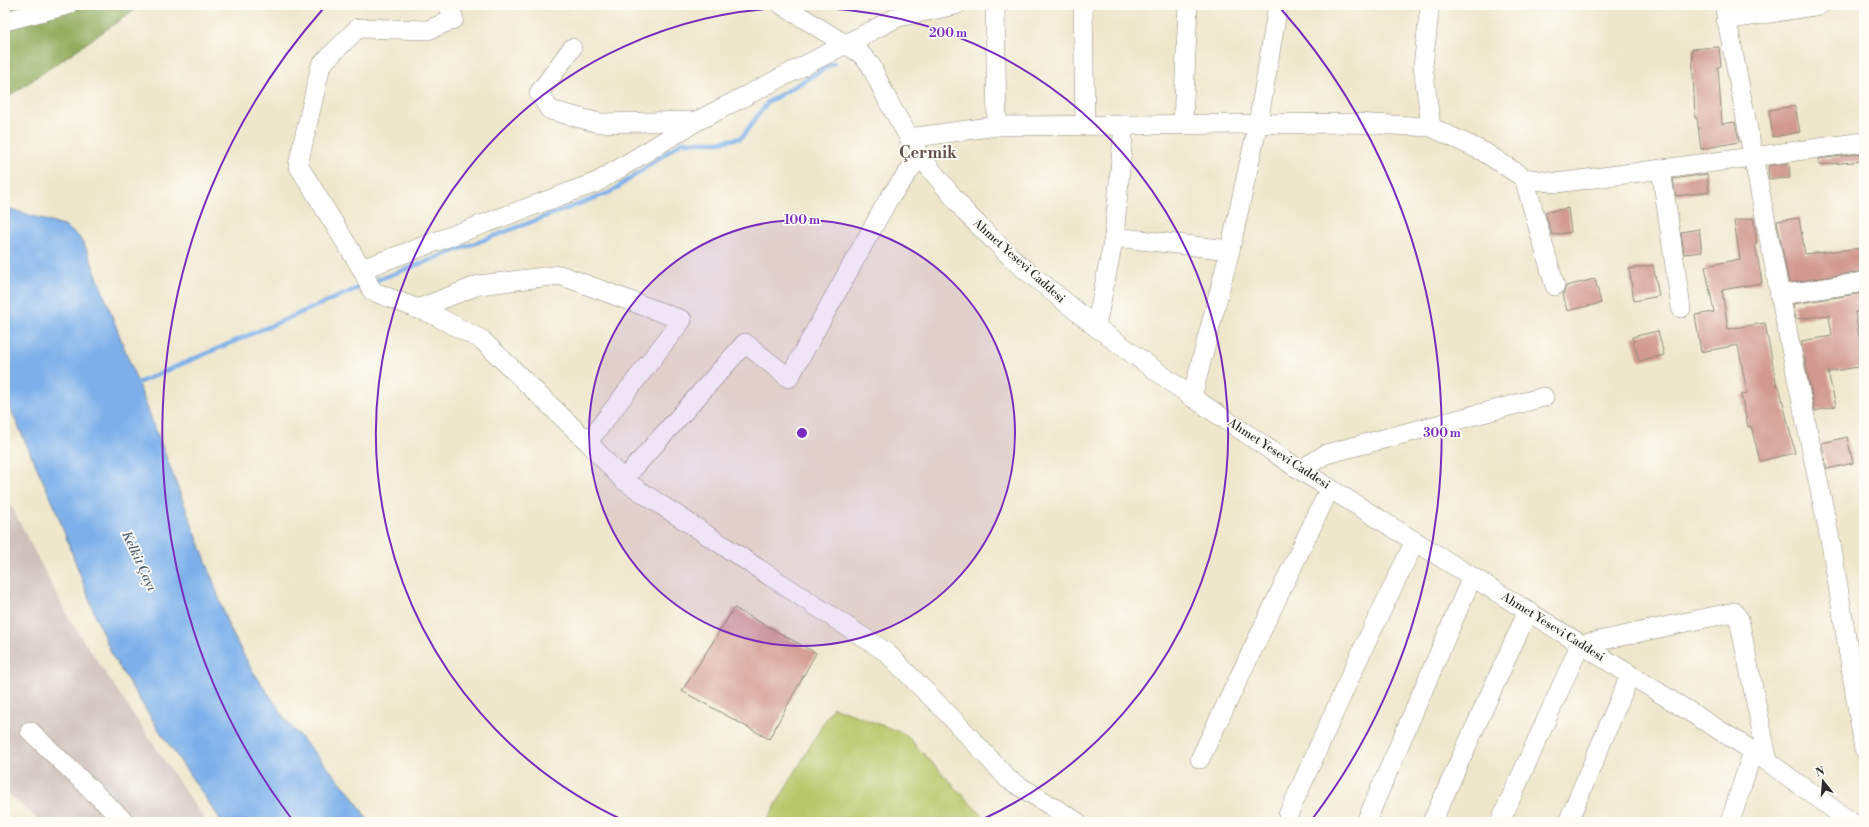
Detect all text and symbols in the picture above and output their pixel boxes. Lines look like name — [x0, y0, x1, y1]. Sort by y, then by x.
text: 200 m — [929, 26, 967, 41]
district label: Çermik — [899, 143, 958, 163]
text: 100 m — [784, 213, 820, 228]
street label: Ahmet Yesevi Caddesi — [969, 215, 1068, 306]
street label: Ahmet Yesevi Caddesi — [1224, 415, 1333, 493]
centre of rings — [795, 426, 809, 440]
text: 300 m — [1423, 426, 1461, 441]
water label: Kelkit Çayı — [118, 528, 160, 594]
street label: Ahmet Yesevi Caddesi — [1498, 589, 1607, 665]
north arrow — [1803, 761, 1843, 801]
text: N — [1814, 764, 1827, 780]

